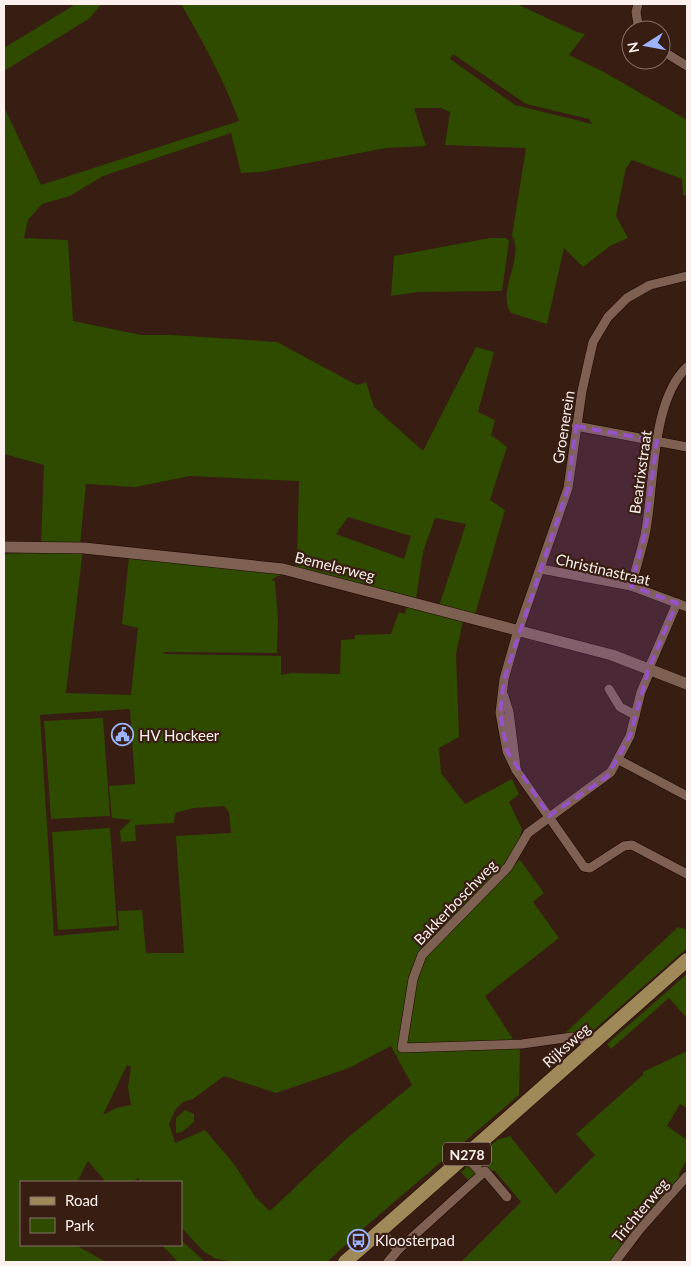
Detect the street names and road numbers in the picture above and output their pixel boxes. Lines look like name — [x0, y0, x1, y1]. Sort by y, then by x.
street label: Groenerein — [548, 389, 578, 465]
street label: Beatrixstraat — [625, 428, 655, 515]
street label: Bemelerweg — [293, 547, 377, 585]
street label: Christinastraat — [554, 549, 653, 589]
street label: Bakkerboschweg — [410, 856, 500, 948]
street label: Rijksweg — [538, 1019, 594, 1071]
road number: N278 — [443, 1142, 491, 1166]
street label: Trichterweg — [608, 1174, 672, 1246]

